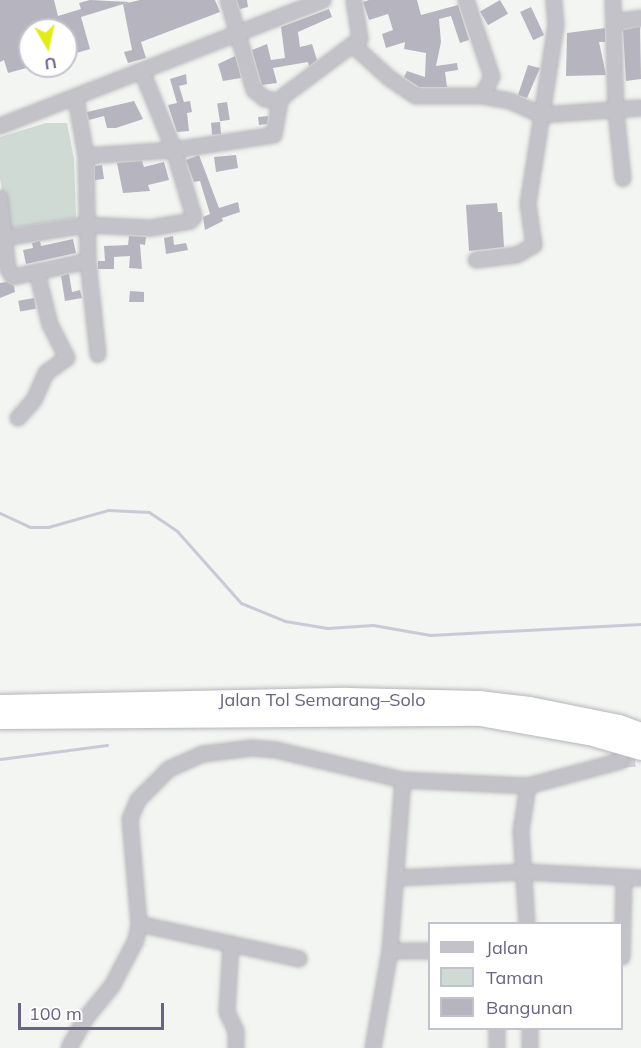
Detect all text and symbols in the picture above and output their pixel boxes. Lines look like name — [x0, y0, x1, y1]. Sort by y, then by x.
north arrow — [18, 18, 78, 78]
text: U — [43, 53, 58, 75]
street label: Jalan Tol Semarang–Solo — [219, 689, 425, 711]
legend — [428, 922, 623, 1030]
text: Jalan — [486, 936, 528, 959]
text: Taman — [486, 966, 543, 989]
scale bar — [21, 991, 166, 1029]
text: Bangunan — [486, 996, 573, 1019]
text: 100 m — [29, 1002, 82, 1025]

